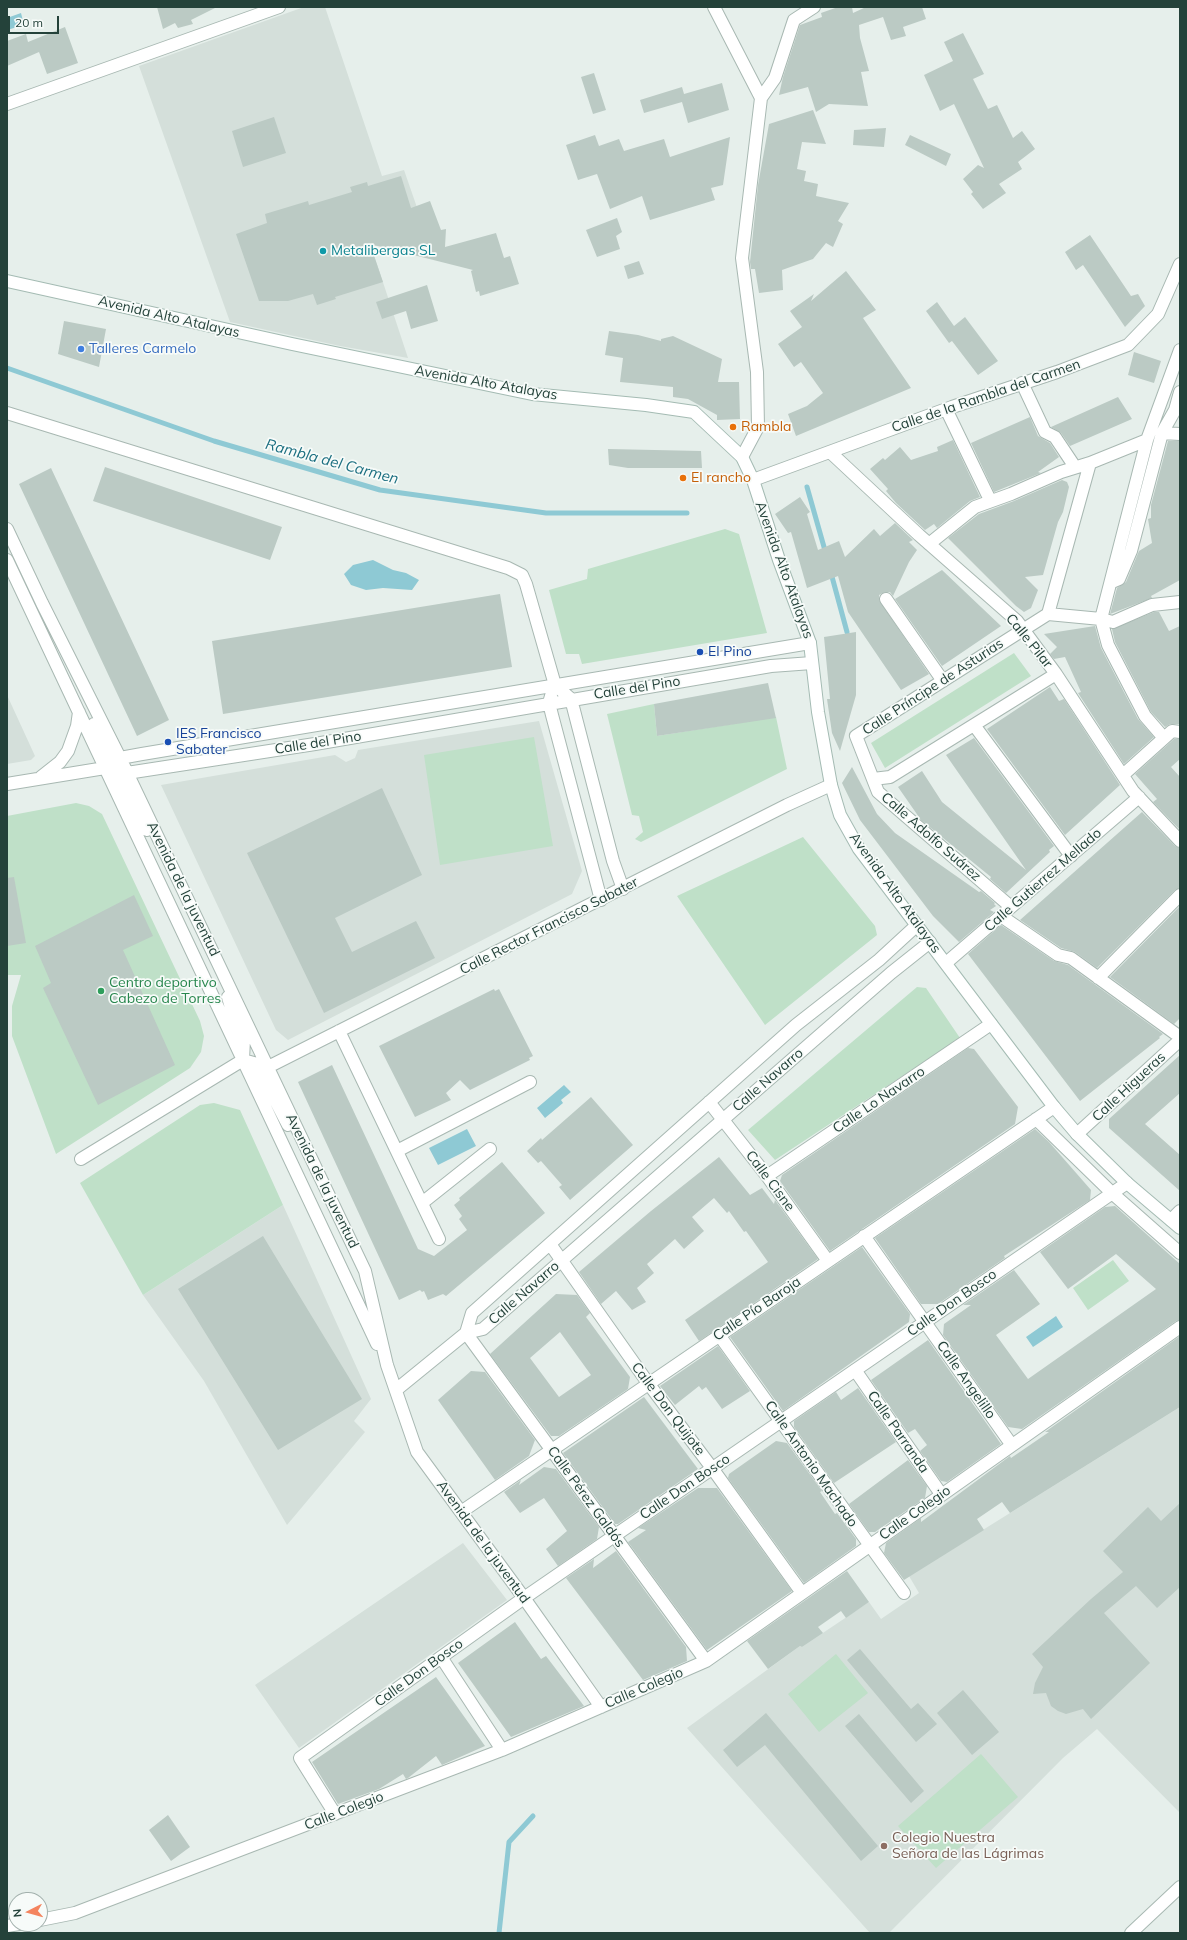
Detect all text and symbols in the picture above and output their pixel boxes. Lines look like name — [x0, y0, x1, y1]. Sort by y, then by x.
scale bar — [10, 8, 61, 34]
text: 20 m — [15, 15, 43, 30]
place label: Metalibergas SL — [331, 243, 435, 259]
marker: Metalibergas SL — [318, 246, 328, 256]
street label: Avenida Alto Atalayas — [97, 293, 241, 341]
place label: Talleres Carmelo — [89, 341, 196, 357]
marker: Talleres Carmelo — [76, 344, 86, 354]
street label: Calle de la Rambla del Carmen — [889, 356, 1083, 436]
street label: Avenida Alto Atalayas — [413, 362, 559, 404]
place label: Rambla — [741, 419, 791, 435]
marker: Rambla — [728, 422, 738, 432]
water label: Rambla del Carmen — [263, 436, 401, 488]
place label: El rancho — [691, 470, 751, 486]
marker: El rancho — [678, 473, 688, 483]
street label: Avenida Alto Atalayas — [751, 499, 817, 641]
street label: Calle Pilar — [1002, 610, 1056, 672]
street label: Calle Príncipe de Asturias — [859, 635, 1007, 739]
place label: El Pino — [708, 644, 752, 660]
marker: El Pino — [695, 647, 705, 657]
street label: Calle del Pino — [593, 673, 681, 703]
place label: IES Francisco Sabater — [176, 726, 261, 758]
street label: Calle del Pino — [274, 728, 362, 758]
marker: IES Francisco Sabater — [163, 737, 173, 747]
street label: Calle Adolfo Suárez — [878, 789, 984, 885]
street label: Avenida de la juventud — [143, 819, 223, 959]
street label: Calle Gutierrez Mellado — [981, 825, 1105, 935]
street label: Avenida Alto Atalayas — [846, 830, 944, 956]
street label: Calle Rector Francisco Sabater — [457, 874, 641, 978]
place label: Centro deportivo Cabezo de Torres — [109, 975, 221, 1008]
marker: Centro deportivo Cabezo de Torres — [96, 986, 106, 996]
street label: Calle Navarro — [729, 1045, 807, 1115]
street label: Calle Higueras — [1089, 1049, 1169, 1125]
street label: Calle Lo Navarro — [830, 1063, 928, 1137]
street label: Avenida de la juventud — [282, 1111, 362, 1251]
street label: Calle Cisne — [742, 1147, 798, 1215]
street label: Calle Navarro — [485, 1258, 563, 1328]
street label: Calle Don Bosco — [904, 1266, 1000, 1340]
street label: Calle Pío Baroja — [710, 1273, 804, 1345]
street label: Calle Angelillo — [933, 1338, 999, 1422]
street label: Calle Don Quijote — [628, 1359, 708, 1459]
street label: Calle Parranda — [863, 1388, 933, 1476]
street label: Calle Antonio Machado — [761, 1398, 861, 1530]
street label: Calle Pérez Galdós — [544, 1443, 628, 1551]
street label: Calle Don Bosco — [637, 1451, 733, 1523]
street label: Avenida de la juventud — [433, 1477, 533, 1607]
street label: Calle Colegio — [876, 1482, 954, 1544]
street label: Calle Don Bosco — [371, 1635, 467, 1711]
street label: Calle Colegio — [602, 1664, 686, 1712]
street label: Calle Colegio — [302, 1788, 386, 1834]
place label: Colegio Nuestra Señora de las Lágrimas — [892, 1830, 1044, 1862]
marker: Colegio Nuestra Señora de las Lágrimas — [879, 1841, 889, 1851]
north arrow — [8, 1892, 48, 1932]
text: N — [10, 1908, 24, 1918]

